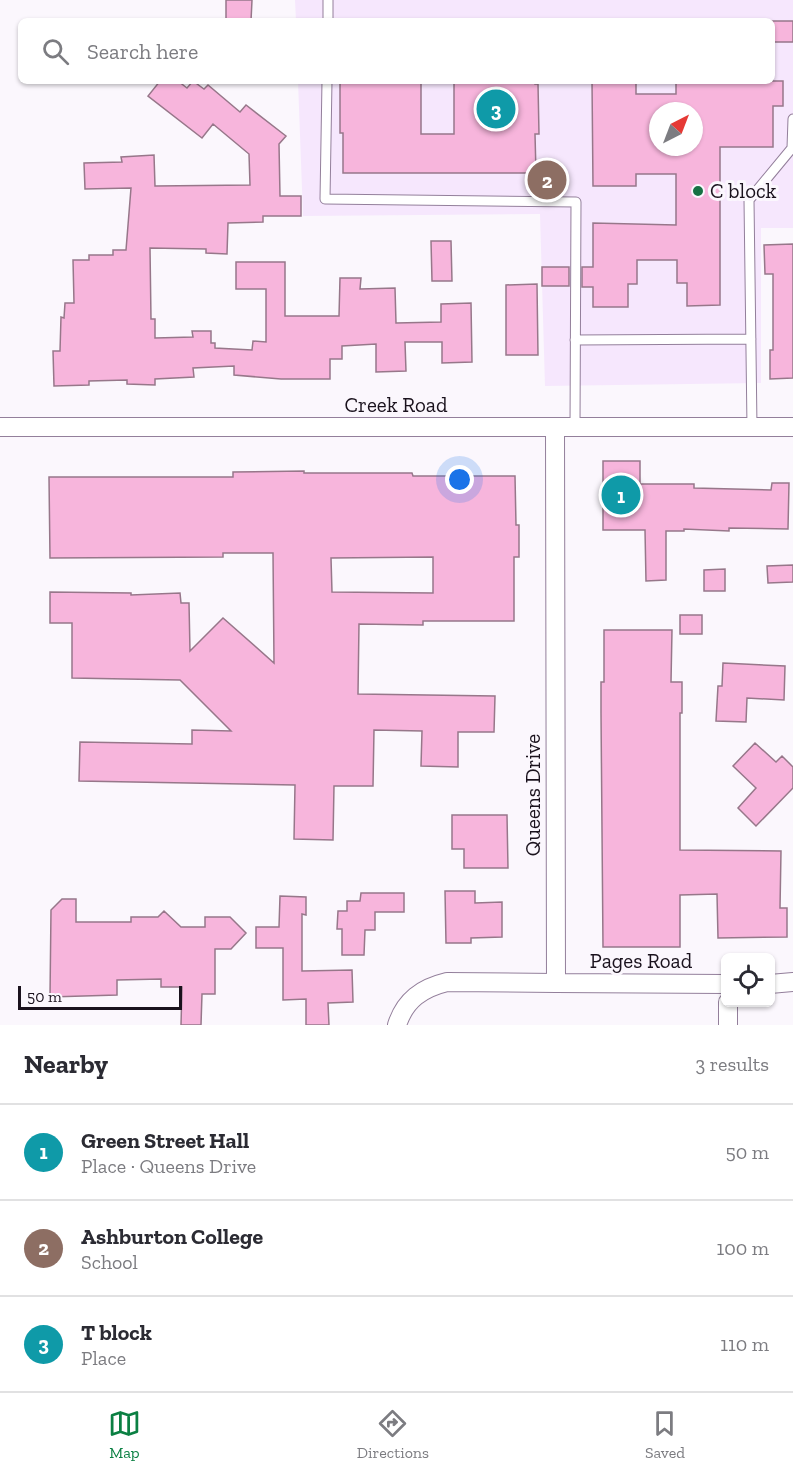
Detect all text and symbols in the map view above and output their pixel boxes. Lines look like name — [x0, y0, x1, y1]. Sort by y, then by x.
search box — [18, 18, 775, 84]
icon: search — [39, 35, 72, 68]
text: Search here — [87, 38, 198, 65]
pin: 3 — [476, 86, 516, 132]
north arrow — [649, 102, 703, 156]
pin: 2 — [528, 158, 566, 202]
place label: C block — [710, 178, 777, 203]
marker: C block — [691, 184, 705, 198]
street label: Creek Road — [345, 392, 448, 417]
your location — [445, 465, 474, 494]
pin: 1 — [602, 472, 640, 518]
street label: Queens Drive — [520, 734, 545, 856]
street label: Pages Road — [590, 948, 693, 973]
map controls — [721, 953, 775, 1007]
button: locate — [721, 953, 775, 1007]
scale bar — [18, 983, 182, 1010]
text: 50 m — [27, 987, 62, 1006]
text: Nearby — [24, 1048, 108, 1080]
text: 3 results — [695, 1052, 769, 1076]
text: Green Street Hall — [81, 1127, 249, 1154]
text: 1 — [39, 1140, 48, 1164]
text: 50 m — [725, 1140, 769, 1164]
text: Place · Queens Drive — [81, 1154, 256, 1178]
text: Ashburton College — [81, 1223, 263, 1250]
text: 2 — [38, 1236, 49, 1260]
text: 100 m — [716, 1236, 769, 1260]
text: School — [81, 1250, 138, 1274]
text: T block — [81, 1319, 152, 1346]
text: 3 — [38, 1332, 49, 1356]
text: 110 m — [720, 1332, 769, 1356]
text: Place — [81, 1346, 126, 1370]
tab: Map — [108, 1407, 141, 1462]
tab: Directions — [357, 1407, 429, 1462]
tab: Saved — [645, 1407, 685, 1462]

